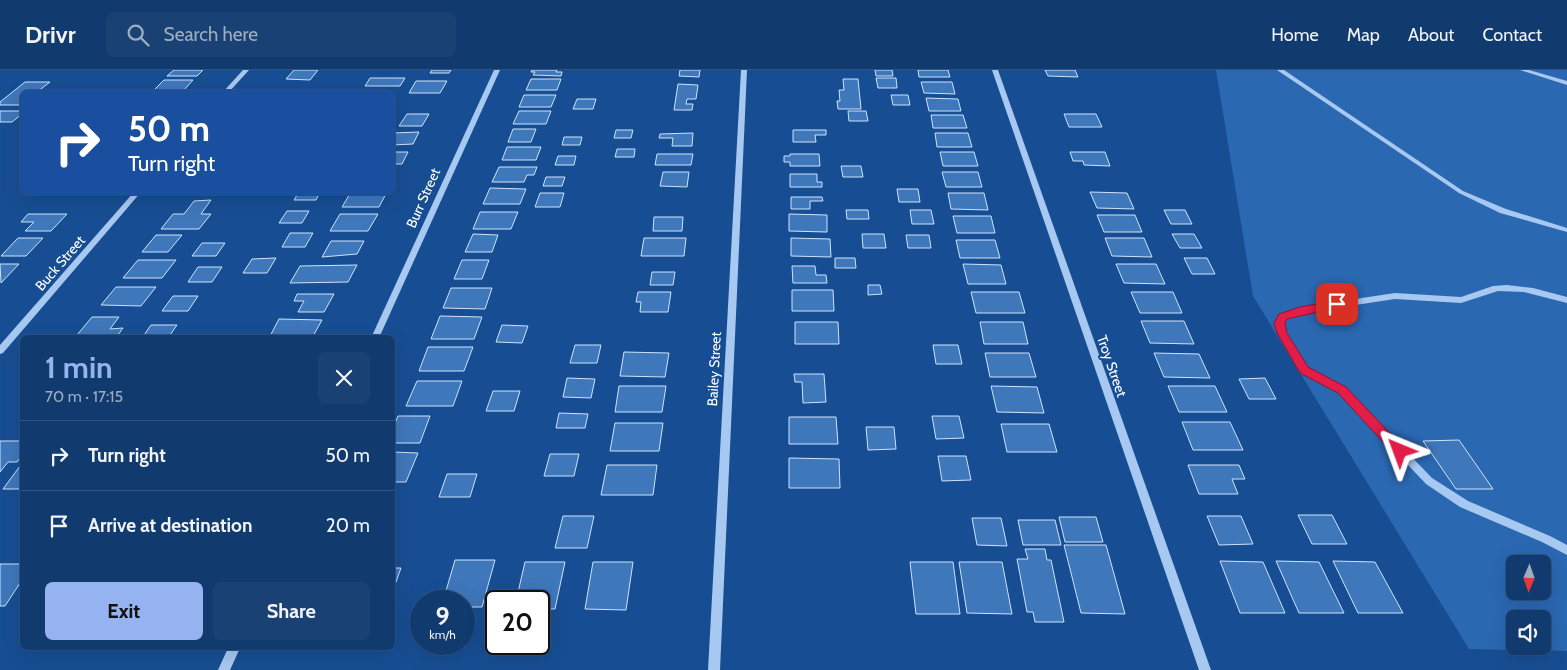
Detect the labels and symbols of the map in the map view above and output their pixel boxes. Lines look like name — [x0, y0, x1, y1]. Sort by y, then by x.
street label: Burr Street — [402, 165, 444, 231]
street label: Buck Street — [31, 231, 89, 294]
pin — [1316, 283, 1358, 325]
street label: Bailey Street — [703, 331, 725, 407]
street label: Troy Street — [1093, 333, 1131, 400]
position arrow — [1373, 424, 1425, 476]
north arrow — [1506, 555, 1551, 600]
speed limit sign: 20 — [485, 590, 550, 655]

